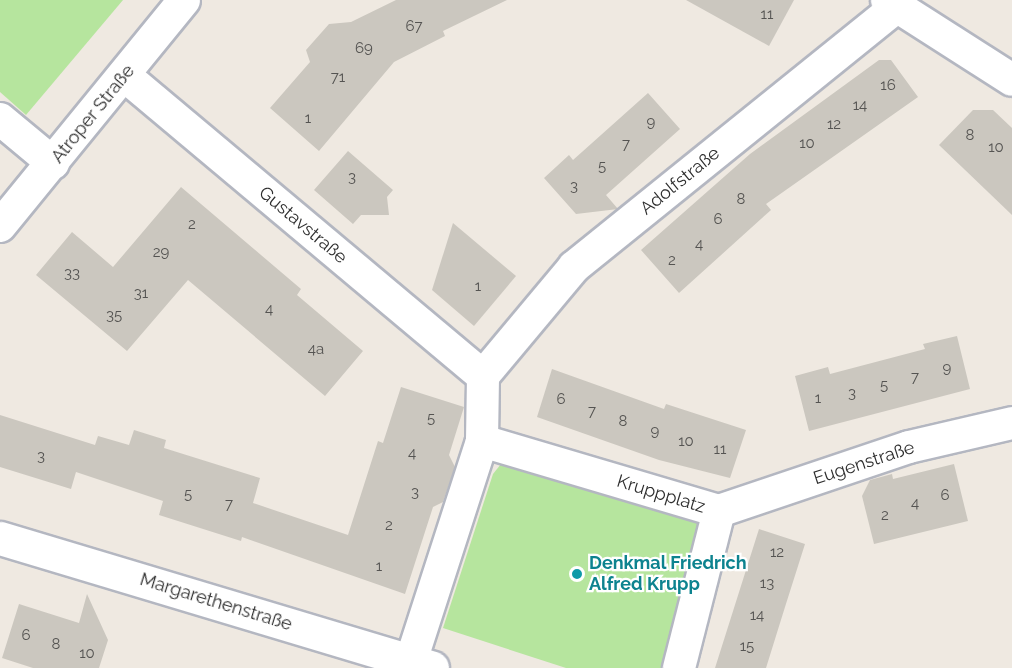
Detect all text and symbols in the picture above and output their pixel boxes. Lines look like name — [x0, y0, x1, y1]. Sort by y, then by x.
house number: 11 — [761, 6, 773, 24]
house number: 67 — [405, 18, 423, 36]
house number: 69 — [355, 40, 373, 58]
street label: Atroper Straße — [47, 60, 139, 168]
house number: 71 — [331, 69, 345, 87]
house number: 16 — [880, 77, 896, 95]
house number: 14 — [853, 97, 867, 115]
house number: 1 — [305, 110, 311, 128]
house number: 9 — [647, 114, 655, 132]
house number: 12 — [827, 116, 841, 134]
house number: 8 — [966, 127, 974, 145]
house number: 10 — [799, 135, 815, 153]
house number: 7 — [622, 136, 630, 154]
house number: 10 — [988, 139, 1004, 157]
street label: Adolfstraße — [636, 142, 724, 220]
house number: 5 — [598, 158, 606, 176]
house number: 3 — [348, 169, 356, 187]
house number: 3 — [570, 178, 578, 196]
street label: Gustavstraße — [255, 182, 351, 268]
house number: 8 — [737, 191, 745, 209]
house number: 6 — [713, 211, 723, 229]
house number: 2 — [188, 216, 196, 234]
house number: 4 — [695, 236, 703, 254]
house number: 29 — [153, 244, 169, 262]
house number: 2 — [668, 252, 676, 270]
house number: 33 — [64, 265, 80, 283]
house number: 1 — [475, 278, 481, 296]
house number: 31 — [134, 285, 148, 303]
house number: 4 — [265, 301, 273, 319]
house number: 35 — [106, 307, 122, 325]
house number: 4a — [308, 341, 324, 359]
house number: 9 — [943, 360, 951, 378]
house number: 7 — [911, 369, 919, 387]
house number: 5 — [880, 377, 888, 395]
house number: 3 — [848, 385, 856, 403]
house number: 1 — [815, 390, 821, 408]
house number: 6 — [556, 391, 566, 409]
house number: 7 — [588, 403, 596, 421]
house number: 5 — [427, 410, 435, 428]
house number: 8 — [619, 413, 627, 431]
house number: 9 — [651, 423, 659, 441]
house number: 10 — [678, 433, 694, 451]
street label: Eugenstraße — [811, 437, 917, 489]
house number: 11 — [714, 441, 726, 459]
house number: 4 — [408, 445, 416, 463]
house number: 3 — [37, 448, 45, 466]
street label: Kruppplatz — [614, 470, 708, 518]
house number: 3 — [411, 484, 419, 502]
house number: 5 — [184, 486, 192, 504]
house number: 6 — [940, 487, 950, 505]
house number: 4 — [911, 495, 919, 513]
house number: 7 — [225, 496, 233, 514]
house number: 2 — [881, 507, 889, 525]
house number: 2 — [385, 517, 393, 535]
house number: 12 — [770, 544, 784, 562]
place label: Denkmal Friedrich Alfred Krupp — [589, 553, 747, 596]
house number: 1 — [376, 558, 382, 576]
marker: Denkmal Friedrich Alfred Krupp — [570, 567, 584, 581]
street label: Margarethenstraße — [137, 569, 295, 635]
house number: 13 — [760, 575, 774, 593]
house number: 14 — [750, 607, 764, 625]
house number: 6 — [21, 627, 31, 645]
house number: 8 — [52, 636, 60, 654]
house number: 15 — [740, 638, 754, 656]
house number: 10 — [79, 645, 95, 663]

